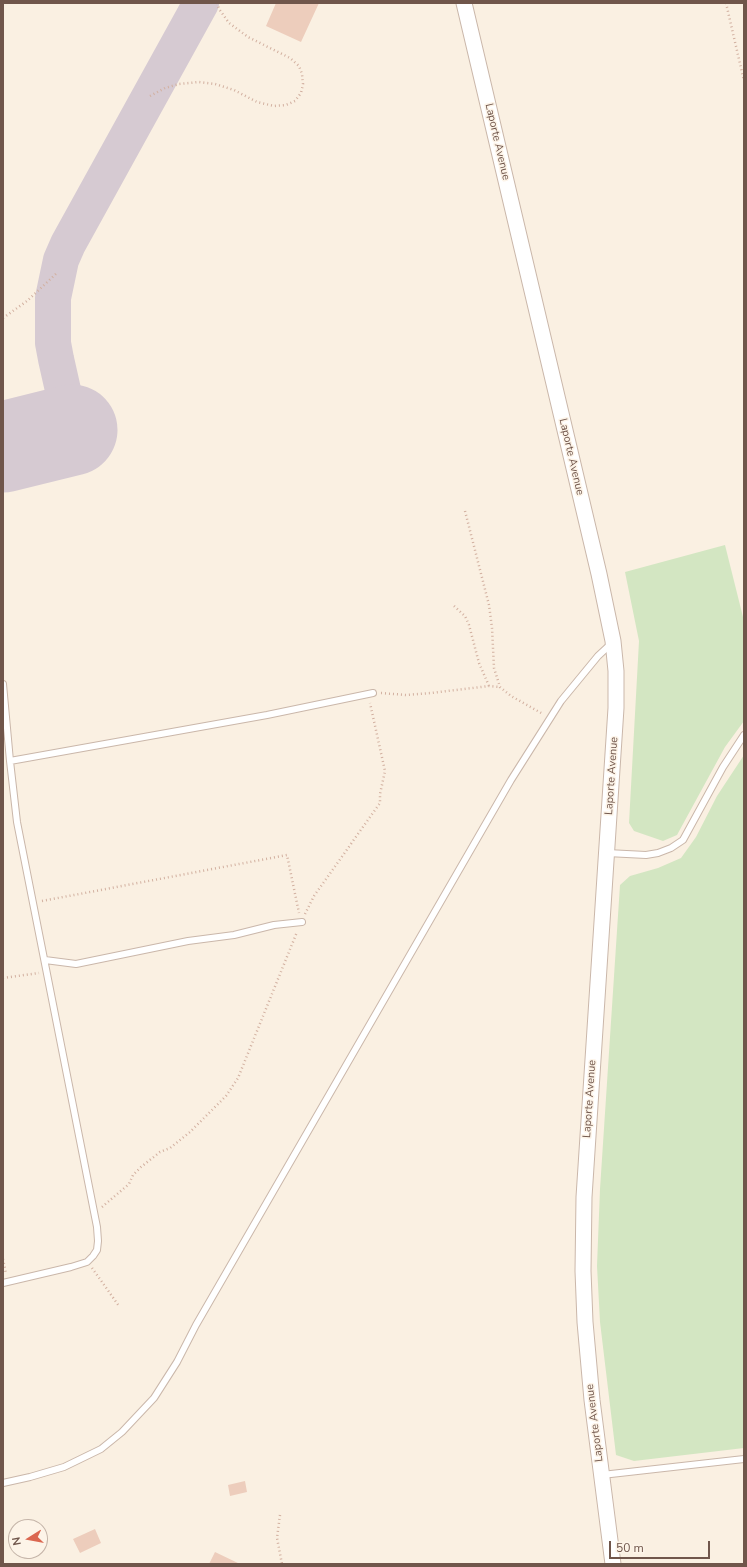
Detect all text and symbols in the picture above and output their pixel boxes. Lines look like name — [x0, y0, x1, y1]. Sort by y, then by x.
street label: Laporte Avenue — [482, 102, 512, 182]
street label: Laporte Avenue — [556, 417, 586, 497]
street label: Laporte Avenue — [603, 736, 621, 816]
street label: Laporte Avenue — [581, 1059, 599, 1139]
street label: Laporte Avenue — [584, 1383, 606, 1463]
north arrow — [8, 1519, 48, 1559]
scale bar — [611, 1533, 712, 1559]
text: N — [9, 1536, 25, 1547]
text: 50 m — [616, 1540, 644, 1556]

